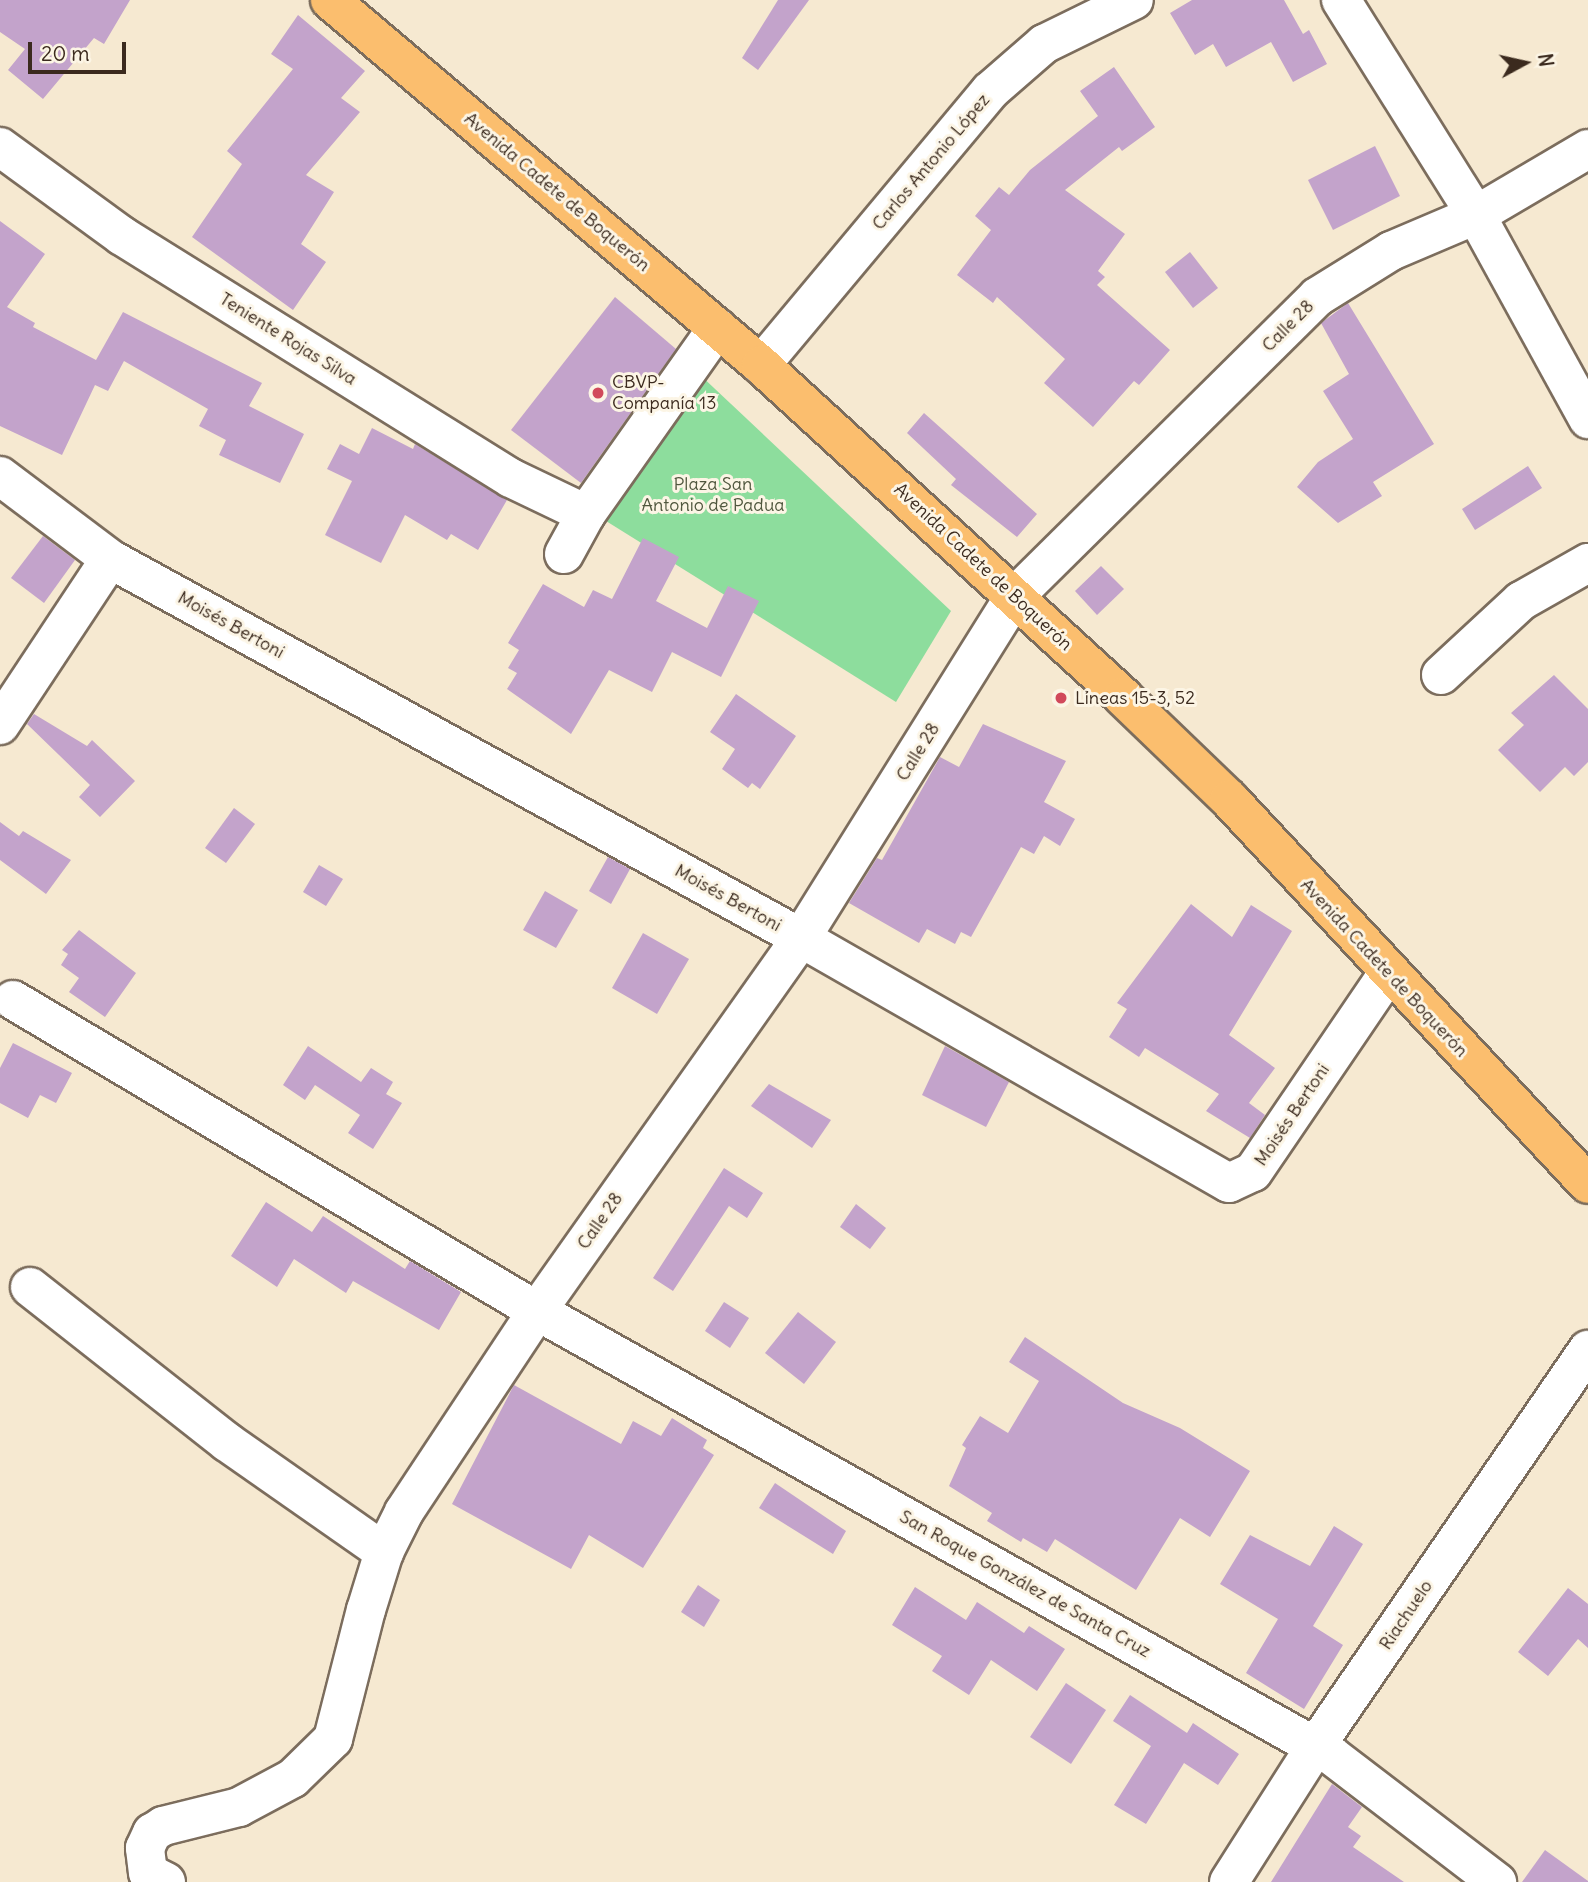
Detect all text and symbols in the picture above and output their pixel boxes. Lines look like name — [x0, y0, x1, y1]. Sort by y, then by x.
scale bar — [32, 28, 130, 72]
north arrow — [1490, 28, 1560, 98]
text: 20 m — [41, 40, 90, 67]
text: N — [1533, 52, 1559, 68]
street label: Carlos Antonio López — [868, 90, 994, 234]
street label: Avenida Cadete de Boquerón — [460, 108, 654, 276]
street label: Teniente Rojas Silva — [216, 288, 360, 390]
street label: Calle 28 — [1258, 296, 1318, 356]
place label: CBVP- Companía 13 — [612, 372, 716, 414]
marker: CBVP- Companía 13 — [590, 385, 606, 401]
park label: Plaza San Antonio de Padua — [641, 474, 785, 516]
street label: Avenida Cadete de Boquerón — [889, 479, 1077, 655]
street label: Moisés Bertoni — [174, 587, 288, 663]
place label: Líneas 15-3, 52 — [1075, 687, 1195, 709]
marker: Líneas 15-3, 52 — [1053, 690, 1069, 706]
street label: Calle 28 — [892, 719, 944, 785]
street label: Moisés Bertoni — [671, 860, 785, 936]
street label: Avenida Cadete de Boquerón — [1296, 874, 1472, 1062]
street label: Moisés Bertoni — [1250, 1060, 1334, 1170]
street label: Calle 28 — [573, 1188, 627, 1254]
street label: San Roque González de Santa Cruz — [896, 1506, 1154, 1662]
street label: Riachuelo — [1375, 1576, 1437, 1654]

